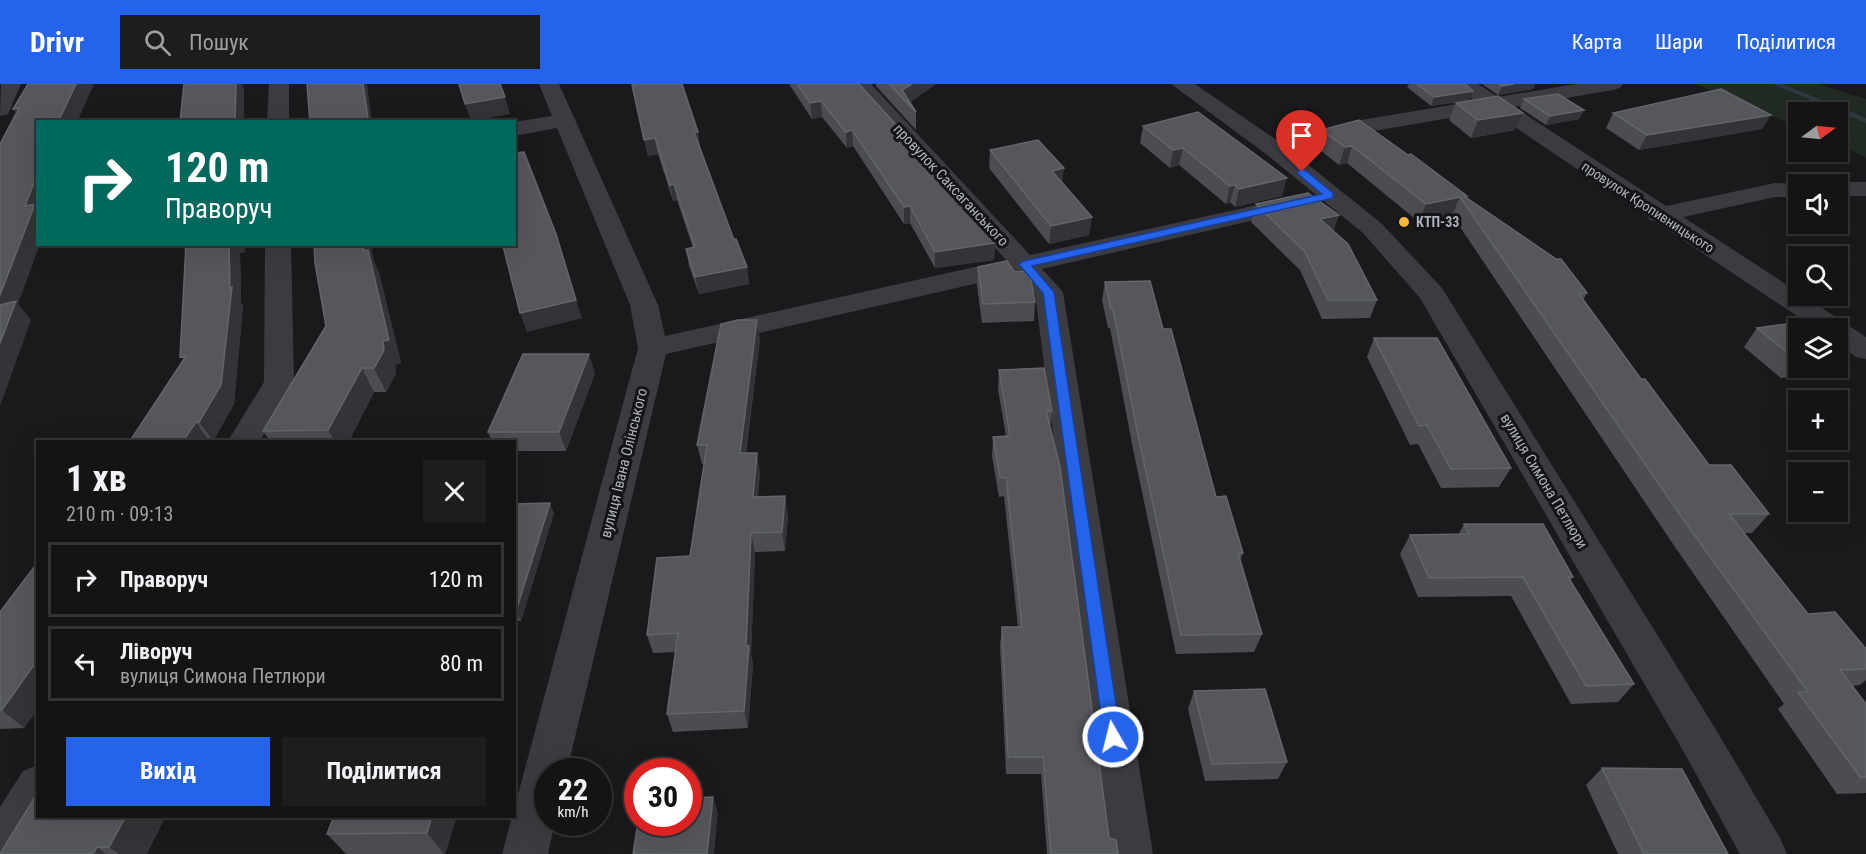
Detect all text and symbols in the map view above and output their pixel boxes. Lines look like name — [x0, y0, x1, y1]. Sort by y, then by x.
search box — [120, 15, 540, 69]
text: Drivr — [30, 26, 84, 59]
icon: search — [141, 26, 174, 59]
text: Пошук — [189, 30, 249, 55]
text: Карта — [1572, 30, 1622, 54]
text: Шари — [1655, 30, 1703, 54]
text: Поділитися — [1736, 30, 1836, 54]
north arrow — [1788, 102, 1848, 162]
map controls — [1788, 102, 1848, 522]
pin — [1276, 110, 1327, 172]
icon: arrive — [1285, 119, 1318, 152]
street label: провулок Саксаганського — [890, 120, 1012, 250]
text: 120 m — [165, 143, 270, 192]
icon: right — [66, 144, 144, 222]
street label: провулок Кропивницького — [1579, 158, 1717, 256]
button: sound — [1788, 174, 1848, 234]
text: Праворуч — [165, 193, 273, 225]
place label: КТП-33 — [1416, 214, 1459, 230]
marker: КТП-33 — [1397, 215, 1411, 229]
button: search — [1788, 246, 1848, 306]
button: layers — [1788, 318, 1848, 378]
street label: вулиця Івана Олінського — [597, 386, 651, 540]
button: + — [1788, 390, 1848, 450]
street label: вулиця Симона Петлюри — [1497, 410, 1591, 552]
text: 1 хв — [66, 458, 127, 500]
button: close — [423, 460, 486, 523]
button: − — [1788, 462, 1848, 522]
text: 210 m · 09:13 — [66, 502, 173, 526]
icon: right — [69, 563, 102, 596]
text: Праворуч — [120, 567, 208, 592]
text: 120 m — [429, 567, 483, 592]
text: Ліворуч — [120, 639, 192, 664]
icon: left — [69, 647, 102, 680]
text: 80 m — [440, 651, 483, 676]
text: вулиця Симона Петлюри — [120, 664, 326, 688]
position arrow — [1081, 705, 1145, 769]
button: Вихід — [66, 737, 270, 806]
button: Поділитися — [282, 737, 486, 806]
speed limit sign: 30 — [624, 758, 702, 836]
text: 22 — [558, 772, 588, 807]
text: km/h — [558, 803, 588, 821]

